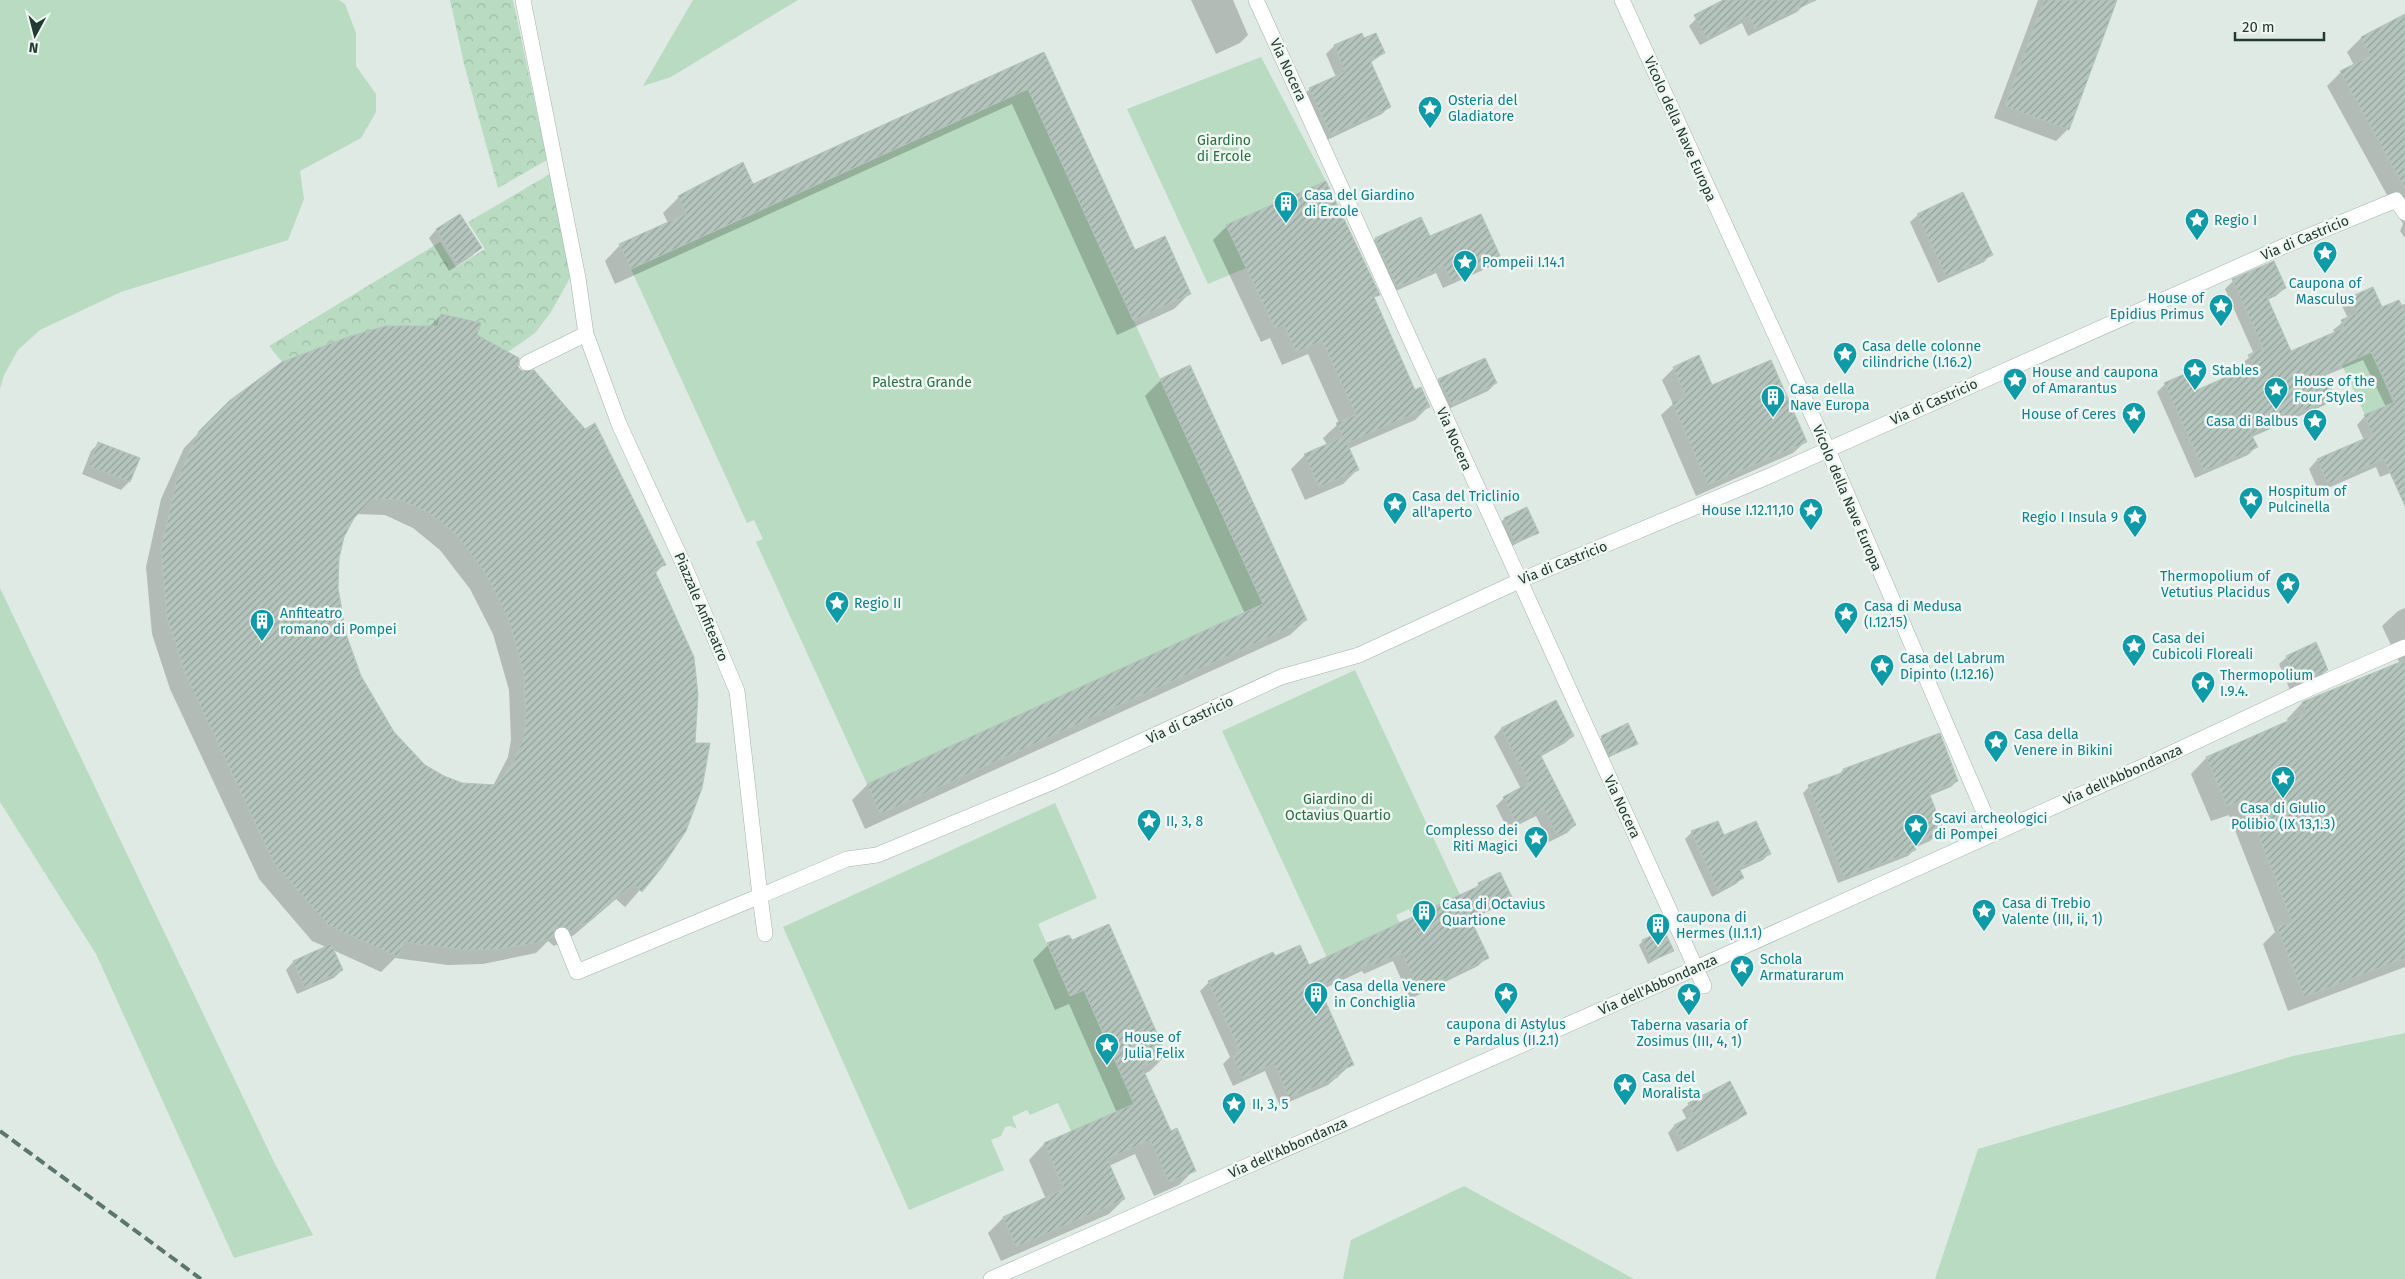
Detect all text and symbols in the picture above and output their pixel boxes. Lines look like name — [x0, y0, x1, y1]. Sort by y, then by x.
north arrow — [10, 10, 60, 60]
scale bar — [2235, 10, 2324, 42]
text: 20 m — [2242, 18, 2275, 36]
street label: Via Nocera — [1266, 36, 1310, 104]
text: N — [28, 38, 39, 56]
street label: Vicolo della Nave Europa — [1640, 54, 1720, 204]
place label: Osteria del Gladiatore — [1448, 92, 1517, 125]
place icon: Osteria del Gladiatore — [1417, 95, 1443, 129]
park label: Giardino di Ercole — [1197, 132, 1251, 165]
place label: Casa del Giardino di Ercole — [1304, 187, 1415, 220]
building icon: Casa del Giardino di Ercole — [1273, 190, 1299, 224]
place icon: Regio I — [2184, 207, 2210, 241]
place label: Regio I — [2214, 212, 2257, 229]
street label: Via di Castricio — [2258, 212, 2352, 264]
place icon: Caupona of Masculus — [2312, 240, 2338, 274]
place icon: Pompeii I.14.1 — [1452, 249, 1478, 283]
place label: Pompeii I.14.1 — [1482, 254, 1565, 271]
place label: Caupona of Masculus — [2289, 275, 2362, 308]
place label: House of Epidius Primus — [2110, 290, 2205, 323]
place icon: House of Epidius Primus — [2208, 293, 2234, 327]
place label: Casa delle colonne cilindriche (I.16.2) — [1862, 338, 1981, 371]
place icon: Casa delle colonne cilindriche (I.16.2) — [1832, 341, 1858, 375]
place icon: Stables — [2182, 357, 2208, 391]
place label: Stables — [2212, 362, 2259, 379]
place label: House and caupona of Amarantus — [2032, 364, 2158, 397]
place icon: House and caupona of Amarantus — [2002, 367, 2028, 401]
place label: House of the Four Styles — [2294, 373, 2375, 406]
park label: Palestra Grande — [872, 374, 972, 391]
street label: Via di Castricio — [1888, 375, 1980, 429]
place icon: House of the Four Styles — [2263, 376, 2289, 410]
place label: Casa della Nave Europa — [1790, 381, 1870, 414]
building icon: Casa della Nave Europa — [1760, 384, 1786, 418]
place icon: House of Ceres — [2121, 401, 2147, 435]
street label: Via Nocera — [1433, 405, 1475, 473]
place label: House of Ceres — [2021, 406, 2116, 423]
place icon: Casa di Balbus — [2302, 408, 2328, 442]
place label: Casa di Balbus — [2206, 413, 2298, 430]
street label: Vicolo della Nave Europa — [1808, 422, 1886, 574]
place label: Hospitum of Pulcinella — [2268, 483, 2348, 516]
place icon: Hospitum of Pulcinella — [2238, 486, 2264, 520]
place label: Casa del Triclinio all'aperto — [1412, 488, 1520, 521]
place icon: Casa del Triclinio all'aperto — [1382, 491, 1408, 525]
place icon: House I.12.11,10 — [1798, 497, 1824, 531]
place label: House I.12.11,10 — [1701, 502, 1794, 519]
place icon: Regio I Insula 9 — [2122, 504, 2148, 538]
place label: Regio I Insula 9 — [2021, 509, 2118, 526]
street label: Via di Castricio — [1516, 538, 1610, 588]
street label: Piazzale Anfiteatro — [670, 550, 732, 664]
place label: Thermopolium of Vetutius Placidus — [2160, 568, 2271, 601]
place icon: Thermopolium of Vetutius Placidus — [2275, 571, 2301, 605]
place icon: Regio II — [824, 590, 850, 624]
place label: Regio II — [854, 595, 901, 612]
place label: Casa di Medusa (I.12.15) — [1864, 598, 1962, 631]
place icon: Casa di Medusa (I.12.15) — [1833, 601, 1859, 635]
place label: Anfiteatro romano di Pompei — [280, 605, 397, 638]
building icon: Anfiteatro romano di Pompei — [249, 608, 275, 642]
place label: Casa dei Cubicoli Floreali — [2152, 630, 2253, 663]
place icon: Casa dei Cubicoli Floreali — [2121, 633, 2147, 667]
place label: Casa del Labrum Dipinto (I.12.16) — [1900, 650, 2005, 683]
place icon: Casa del Labrum Dipinto (I.12.16) — [1869, 653, 1895, 687]
place label: Thermopolium I.9.4. — [2220, 667, 2313, 700]
place icon: Thermopolium I.9.4. — [2190, 670, 2216, 704]
street label: Via di Castricio — [1144, 692, 1236, 748]
place label: Casa della Venere in Bikini — [2014, 726, 2113, 759]
place icon: Casa della Venere in Bikini — [1983, 729, 2009, 763]
street label: Via dell'Abbondanza — [2061, 741, 2185, 809]
place icon: Casa di Giulio Polibio (IX 13,1.3) — [2270, 765, 2296, 799]
street label: Via Nocera — [1600, 773, 1644, 841]
park label: Giardino di Octavius Quartio — [1285, 791, 1391, 824]
place label: Casa di Giulio Polibio (IX 13,1.3) — [2231, 800, 2335, 833]
place icon: II, 3, 8 — [1136, 808, 1162, 842]
place label: Scavi archeologici di Pompei — [1934, 810, 2048, 843]
place label: II, 3, 8 — [1166, 813, 1203, 830]
place icon: Scavi archeologici di Pompei — [1903, 813, 1929, 847]
place label: Complesso dei Riti Magici — [1426, 822, 1518, 855]
place icon: Complesso dei Riti Magici — [1523, 825, 1549, 859]
place label: Casa di Trebio Valente (III, ii, 1) — [2002, 895, 2102, 928]
place label: Casa di Octavius Quartione — [1442, 896, 1546, 929]
place icon: Casa di Trebio Valente (III, ii, 1) — [1971, 898, 1997, 932]
building icon: Casa di Octavius Quartione — [1411, 899, 1437, 933]
place label: caupona di Hermes (II.1.1) — [1676, 909, 1762, 942]
building icon: caupona di Hermes (II.1.1) — [1645, 912, 1671, 946]
street label: Via dell'Abbondanza — [1596, 951, 1720, 1019]
place label: Schola Armaturarum — [1760, 951, 1844, 984]
place icon: Schola Armaturarum — [1729, 954, 1755, 988]
place label: Casa della Venere in Conchiglia — [1334, 978, 1446, 1011]
building icon: Casa della Venere in Conchiglia — [1303, 981, 1329, 1015]
place icon: caupona di Astylus e Pardalus (II.2.1) — [1493, 981, 1519, 1015]
place icon: Taberna vasaria of Zosimus (III, 4, 1) — [1676, 982, 1702, 1016]
place label: caupona di Astylus e Pardalus (II.2.1) — [1446, 1016, 1566, 1049]
place label: Taberna vasaria of Zosimus (III, 4, 1) — [1631, 1017, 1749, 1050]
place label: House of Julia Felix — [1124, 1029, 1185, 1062]
place icon: House of Julia Felix — [1094, 1032, 1120, 1066]
place label: Casa del Moralista — [1642, 1069, 1701, 1102]
place icon: Casa del Moralista — [1612, 1072, 1638, 1106]
place icon: II, 3, 5 — [1221, 1091, 1247, 1125]
place label: II, 3, 5 — [1252, 1096, 1288, 1113]
street label: Via dell'Abbondanza — [1226, 1114, 1350, 1182]

